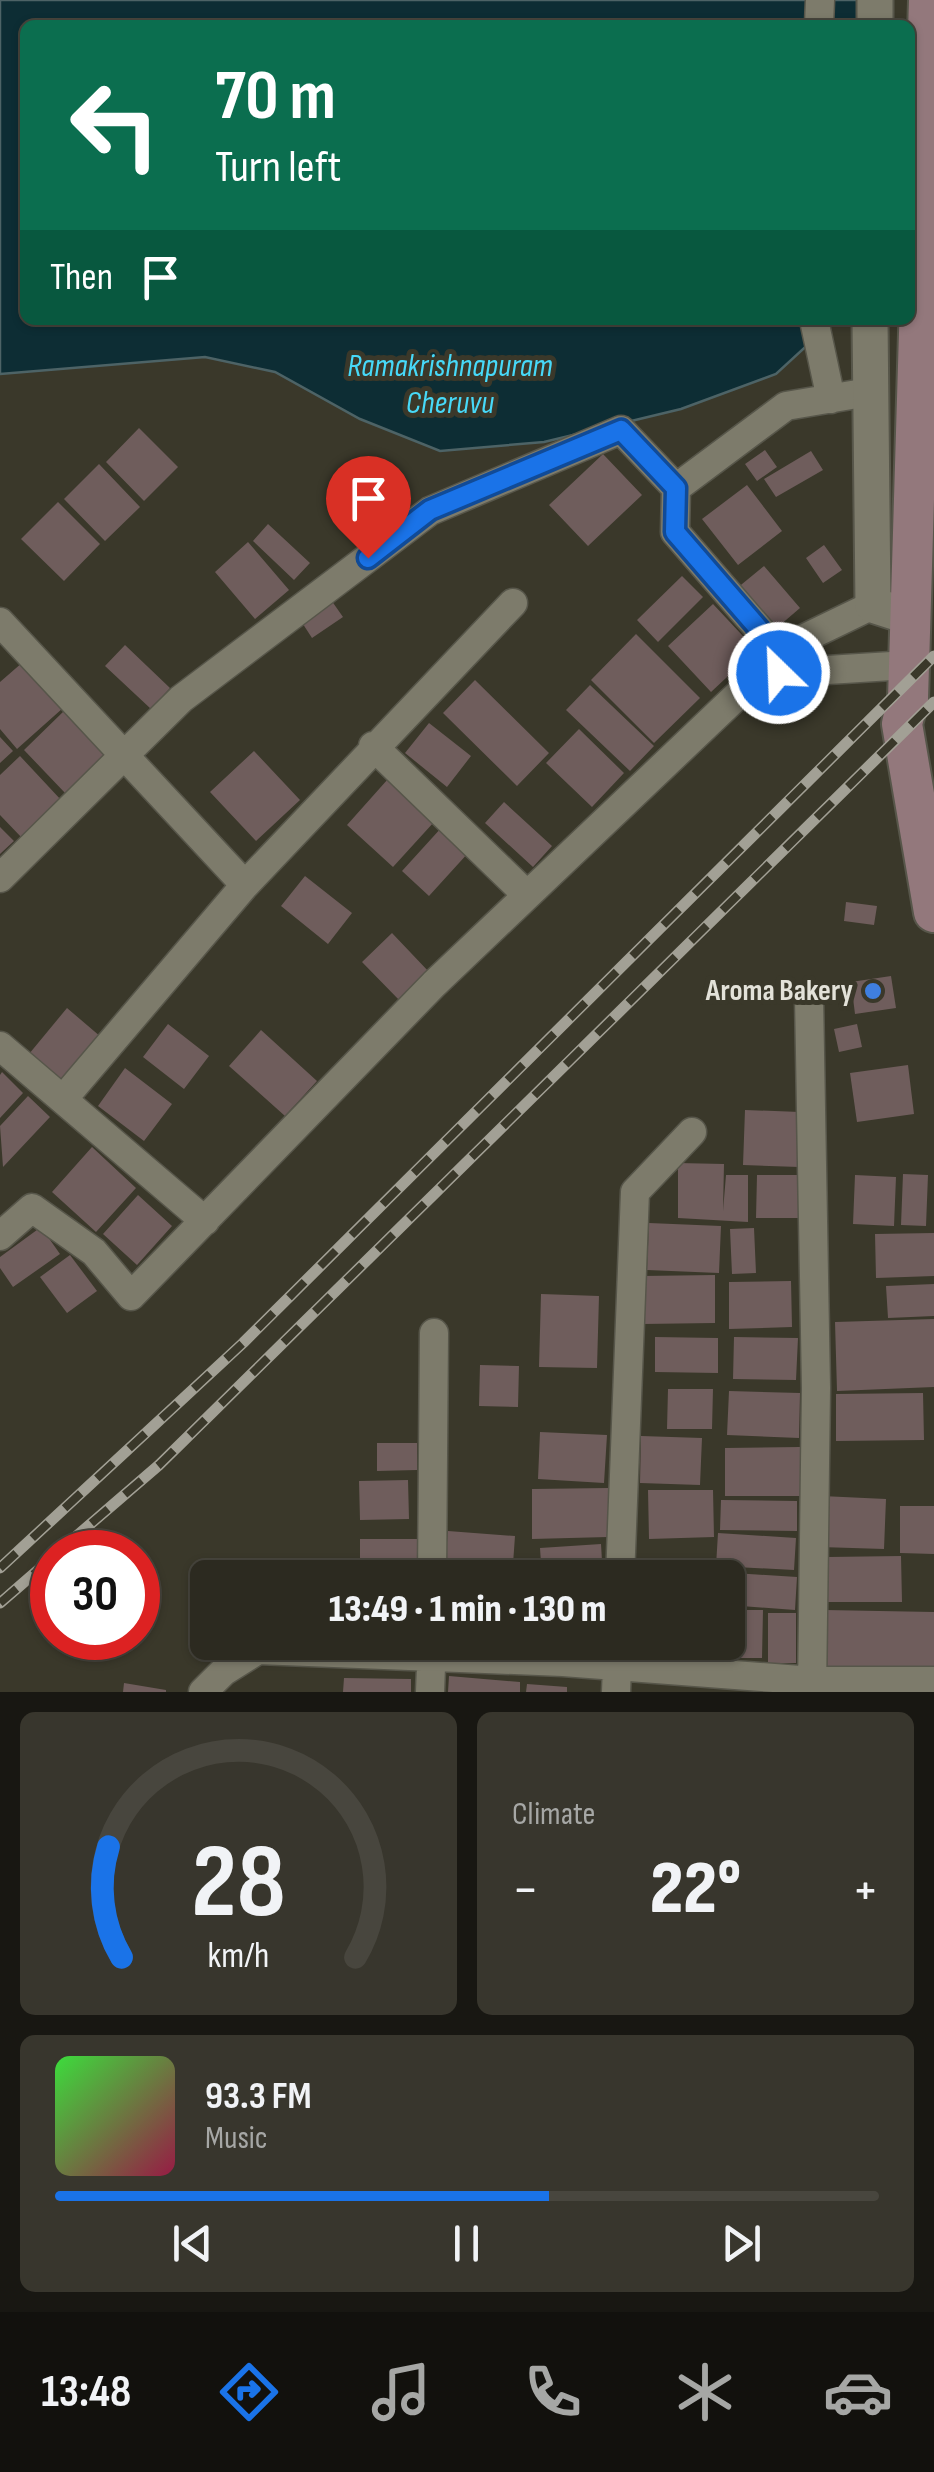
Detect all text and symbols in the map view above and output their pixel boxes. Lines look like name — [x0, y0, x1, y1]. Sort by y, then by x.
text: 70 m — [215, 55, 336, 139]
icon: left — [50, 60, 180, 190]
text: Turn left — [215, 140, 341, 195]
icon: arrive — [133, 250, 188, 305]
text: Then — [50, 255, 113, 300]
water label: Ramakrishnapuram Cheruvu — [347, 347, 553, 423]
pin — [326, 456, 411, 559]
icon: arrive — [341, 471, 396, 526]
position arrow — [727, 621, 831, 725]
place label: Aroma Bakery — [705, 973, 854, 1009]
marker: Aroma Bakery — [862, 980, 884, 1002]
speed limit sign: 30 — [30, 1530, 160, 1660]
text: 13:49 · 1 min · 130 m — [329, 1587, 606, 1632]
text: Climate — [512, 1795, 595, 1834]
text: 28 — [191, 1821, 286, 1946]
text: 22° — [650, 1844, 741, 1935]
text: − — [512, 1857, 539, 1924]
text: + — [852, 1857, 879, 1924]
text: km/h — [208, 1935, 269, 1978]
text: 93.3 FM — [205, 2074, 312, 2119]
text: Music — [205, 2119, 268, 2158]
icon: previous — [165, 2216, 220, 2271]
icon: pause — [439, 2216, 494, 2271]
icon: next — [714, 2216, 769, 2271]
icon: directions — [214, 2357, 284, 2427]
icon: music — [366, 2357, 436, 2427]
icon: phone — [518, 2357, 588, 2427]
icon: climate — [670, 2357, 740, 2427]
icon: car — [823, 2357, 893, 2427]
text: 13:48 — [41, 2365, 131, 2420]

